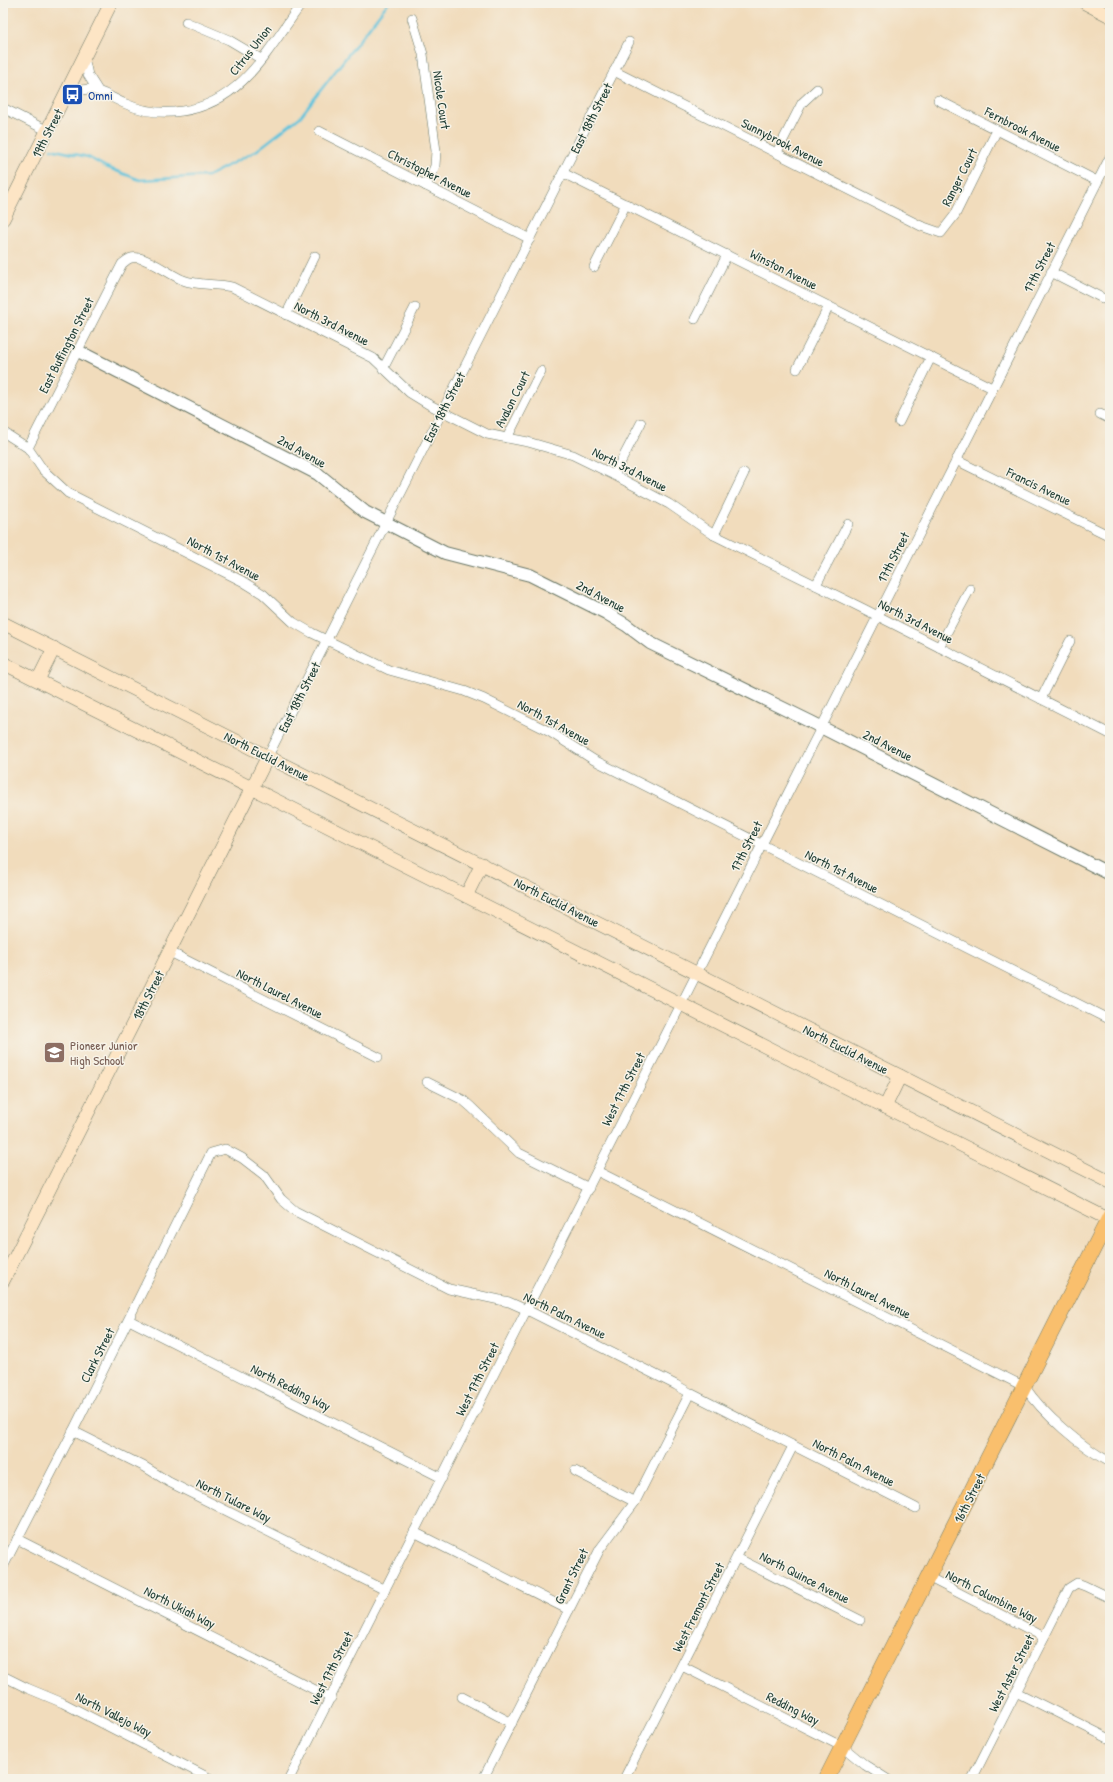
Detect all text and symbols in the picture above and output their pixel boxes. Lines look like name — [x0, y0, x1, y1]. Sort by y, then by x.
street label: Citrus Union — [225, 21, 276, 79]
street label: Nicole Court — [429, 70, 455, 131]
street label: East 18th Street — [566, 79, 617, 156]
bus stop icon: Omni — [59, 82, 85, 108]
place label: Omni — [88, 86, 113, 104]
street label: Fernbrook Avenue — [981, 102, 1064, 156]
street label: 19th Street — [27, 105, 67, 161]
street label: Sunnybrook Avenue — [739, 113, 827, 171]
street label: Christopher Avenue — [385, 144, 475, 202]
street label: Ranger Court — [937, 144, 982, 209]
street label: 17th Street — [1019, 238, 1060, 295]
street label: Winston Avenue — [747, 244, 821, 294]
street label: East Buffington Street — [34, 294, 98, 396]
street label: North 3rd Avenue — [291, 296, 373, 350]
street label: Avalon Court — [490, 367, 534, 430]
street label: East 18th Street — [419, 368, 470, 445]
street label: 2nd Avenue — [274, 430, 330, 472]
street label: North 3rd Avenue — [589, 442, 671, 496]
street label: Francis Avenue — [1003, 462, 1074, 509]
street label: 17th Street — [873, 528, 914, 585]
street label: North 1st Avenue — [184, 531, 264, 585]
street label: 2nd Avenue — [573, 576, 629, 616]
street label: North 3rd Avenue — [875, 594, 957, 648]
street label: East 18th Street — [274, 658, 325, 735]
street label: North 1st Avenue — [515, 695, 593, 749]
street label: 2nd Avenue — [860, 725, 916, 765]
street label: North Euclid Avenue — [221, 727, 313, 785]
street label: 17th Street — [726, 817, 767, 874]
street label: North 1st Avenue — [802, 845, 882, 897]
street label: North Euclid Avenue — [511, 873, 603, 931]
street label: North Laurel Avenue — [234, 963, 326, 1023]
street label: 18th Street — [128, 967, 168, 1023]
street label: North Euclid Avenue — [800, 1020, 892, 1078]
place label: Pioneer Junior High School — [70, 1036, 138, 1069]
school or university icon: Pioneer Junior High School — [41, 1039, 67, 1065]
street label: West 17th Street — [597, 1049, 649, 1129]
street label: North Laurel Avenue — [822, 1263, 914, 1323]
street label: North Palm Avenue — [521, 1287, 609, 1343]
street label: Clark Street — [76, 1324, 119, 1386]
street label: West 17th Street — [451, 1339, 503, 1419]
street label: North Redding Way — [248, 1359, 334, 1415]
street label: North Palm Avenue — [810, 1434, 898, 1490]
street label: 16th Street — [949, 1470, 989, 1526]
street label: North Tulare Way — [194, 1473, 275, 1527]
street label: Grant Street — [550, 1545, 592, 1607]
street label: North Quince Avenue — [757, 1547, 853, 1607]
street label: West Fremont Street — [668, 1559, 729, 1655]
street label: North Columbine Way — [943, 1565, 1041, 1627]
street label: North Ukiah Way — [141, 1581, 219, 1633]
street label: West 17th Street — [305, 1628, 357, 1708]
street label: West Aster Street — [984, 1631, 1039, 1715]
street label: North Vallejo Way — [73, 1687, 156, 1741]
street label: Redding Way — [763, 1687, 823, 1729]

